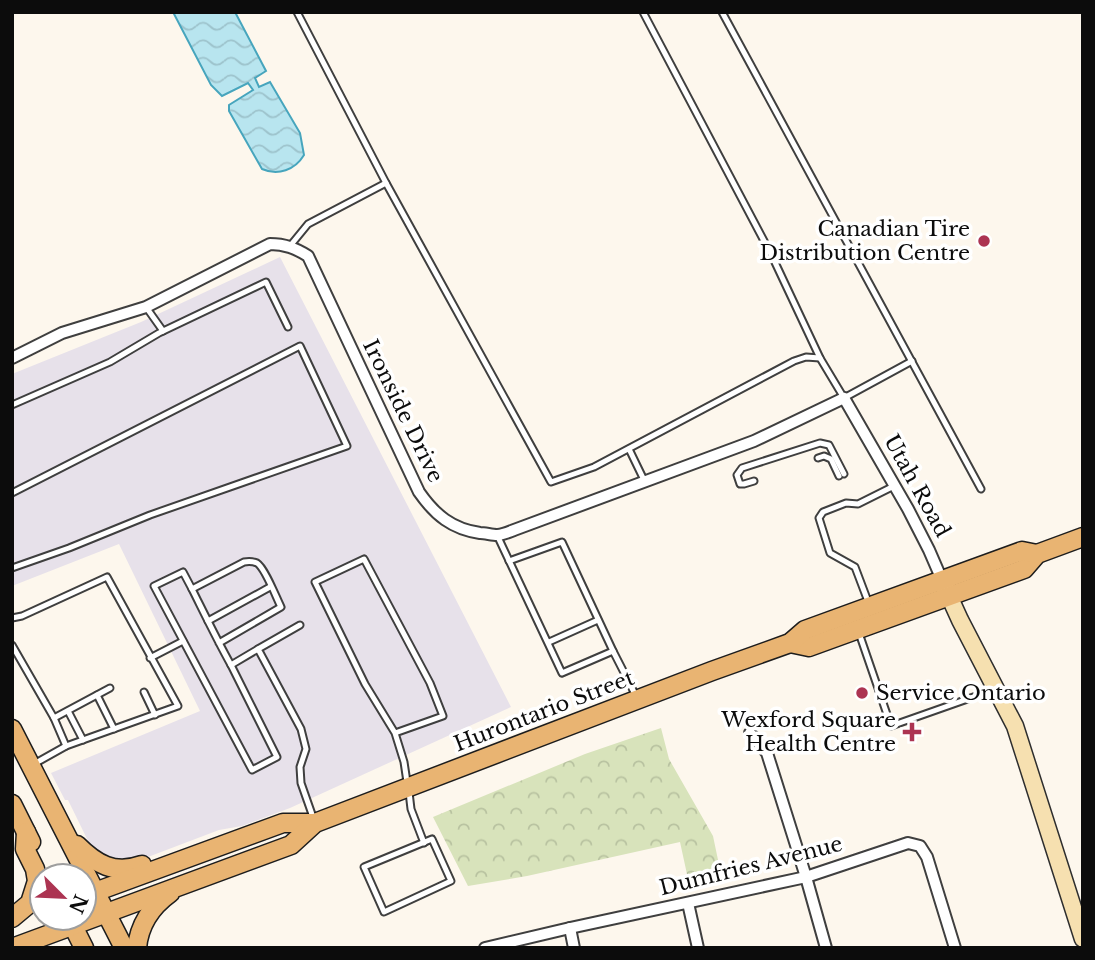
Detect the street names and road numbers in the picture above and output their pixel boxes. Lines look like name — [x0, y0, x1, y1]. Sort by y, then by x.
street label: Ironside Drive — [357, 335, 449, 487]
street label: Utah Road — [878, 430, 956, 542]
street label: Hurontario Street — [450, 665, 638, 757]
street label: Dumfries Avenue — [657, 831, 845, 901]

